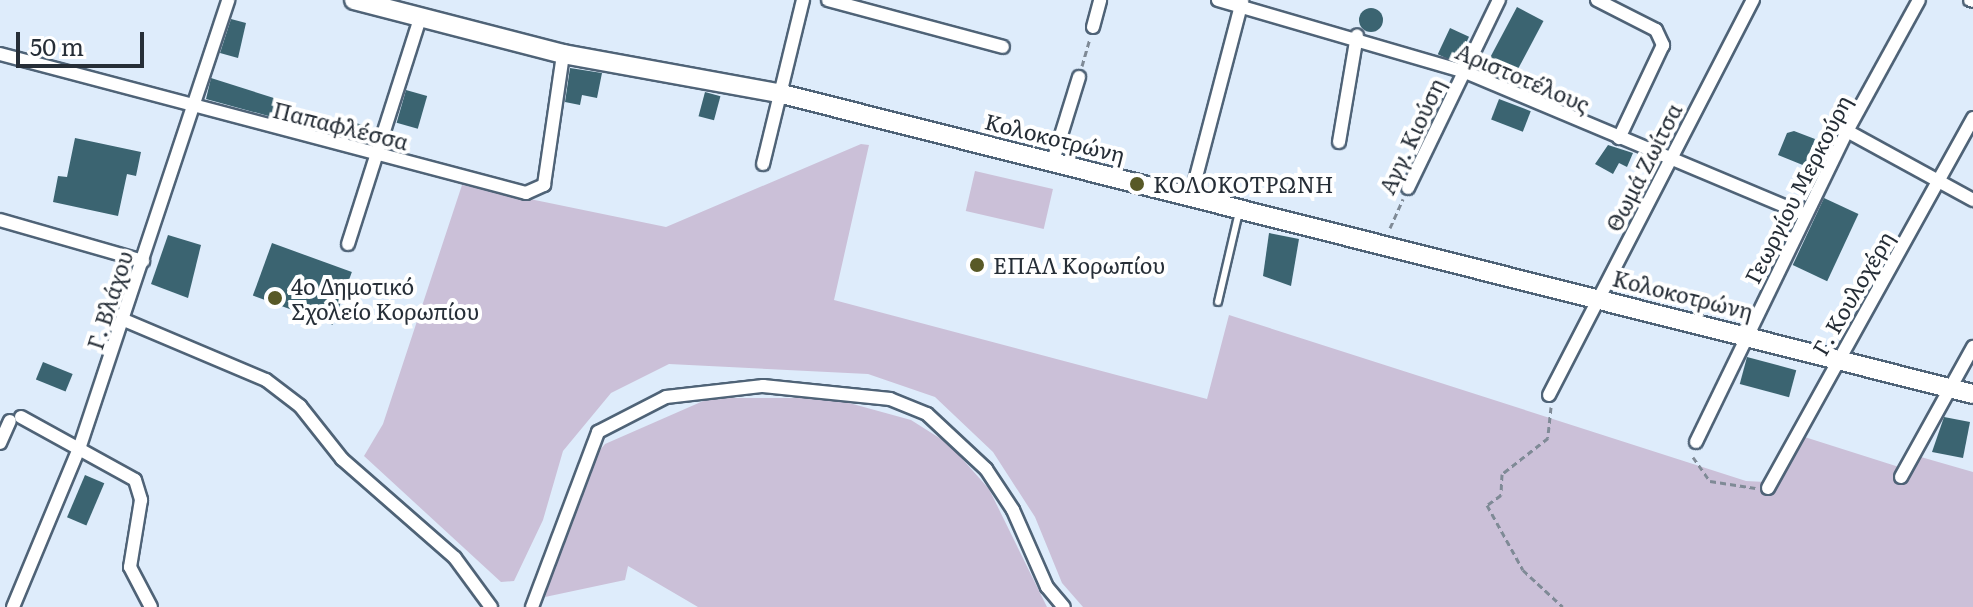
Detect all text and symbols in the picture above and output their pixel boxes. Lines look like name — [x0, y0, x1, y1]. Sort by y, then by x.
scale bar — [20, 16, 148, 66]
text: 50 m — [30, 28, 84, 63]
street label: Αριστοτέλους — [1452, 37, 1594, 117]
street label: Αγγ. Κιούση — [1373, 74, 1449, 198]
street label: Γεωργίου Μερκούρη — [1738, 91, 1856, 287]
street label: Παπαφλέσσα — [270, 95, 412, 155]
street label: Θωμά Ζωίτσα — [1599, 98, 1687, 236]
street label: Κολοκοτρώνη — [982, 107, 1128, 167]
place label: ΚΟΛΟΚΟΤΡΩΝΗ — [1153, 171, 1334, 197]
marker: ΚΟΛΟΚΟΤΡΩΝΗ — [1128, 175, 1146, 193]
street label: Γ. Κουλοχέρη — [1806, 226, 1898, 360]
street label: Γ. Βλάχου — [81, 247, 137, 353]
place label: ΕΠΑΛ Κορωπίου — [993, 252, 1165, 278]
marker: ΕΠΑΛ Κορωπίου — [968, 256, 986, 274]
street label: Κολοκοτρώνη — [1610, 264, 1756, 324]
place label: 4ο Δημοτικό Σχολείο Κορωπίου — [291, 272, 479, 324]
marker: 4ο Δημοτικό Σχολείο Κορωπίου — [266, 289, 284, 307]

